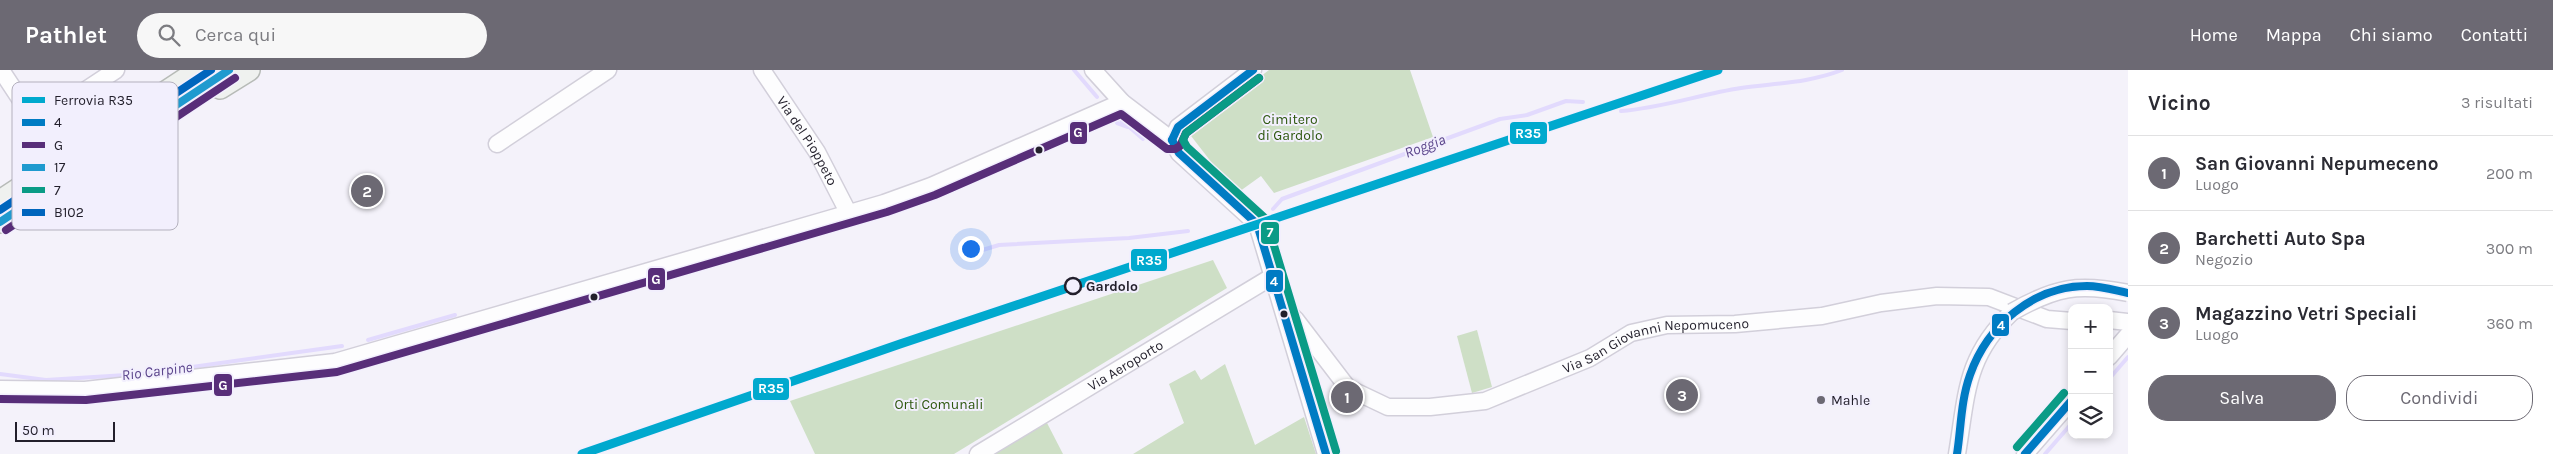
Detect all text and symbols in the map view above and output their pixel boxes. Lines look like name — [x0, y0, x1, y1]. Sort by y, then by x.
search box — [137, 13, 487, 58]
text: Pathlet — [25, 21, 107, 49]
icon: search — [155, 21, 183, 49]
text: Cerca qui — [195, 24, 276, 46]
text: Home — [2190, 24, 2238, 46]
text: Mappa — [2266, 24, 2322, 46]
text: Chi siamo — [2350, 24, 2433, 46]
text: Contatti — [2461, 24, 2528, 46]
legend — [12, 82, 178, 230]
text: Vicino — [2148, 91, 2211, 115]
text: Ferrovia R35 — [54, 92, 133, 109]
street label: Via del Pioppeto — [773, 93, 841, 188]
text: 3 risultati — [2461, 93, 2533, 112]
park label: Cimitero di Gardolo — [1257, 111, 1323, 144]
text: 4 — [54, 114, 62, 131]
line badge: G — [1069, 121, 1088, 145]
line badge: R35 — [1509, 121, 1548, 145]
text: G — [1073, 124, 1083, 141]
text: R35 — [1515, 125, 1541, 142]
water label: Roggia — [1402, 130, 1448, 162]
text: G — [54, 137, 63, 154]
unlabelled marker — [1034, 145, 1044, 155]
text: San Giovanni Nepumeceno — [2195, 153, 2438, 175]
text: 17 — [54, 159, 66, 176]
text: 1 — [2161, 164, 2167, 183]
text: 200 m — [2486, 164, 2533, 183]
pin: 2 — [351, 172, 383, 210]
text: Luogo — [2195, 175, 2239, 194]
text: 7 — [54, 182, 61, 199]
text: B102 — [54, 204, 84, 221]
line badge: 7 — [1260, 221, 1280, 245]
text: 7 — [1267, 224, 1274, 241]
text: Barchetti Auto Spa — [2195, 228, 2366, 250]
your location — [958, 236, 984, 262]
text: 2 — [2159, 239, 2169, 258]
text: 300 m — [2486, 239, 2533, 258]
line badge: R35 — [1130, 248, 1168, 272]
text: Negozio — [2195, 250, 2253, 269]
text: R35 — [1136, 252, 1162, 269]
line badge: G — [647, 267, 666, 291]
line badge: 4 — [1265, 269, 1284, 293]
text: G — [651, 271, 661, 288]
text: 4 — [1270, 273, 1279, 290]
marker: Gardolo — [1064, 277, 1082, 295]
place label: Gardolo — [1086, 278, 1138, 295]
unlabelled marker — [589, 292, 599, 302]
text: Magazzino Vetri Speciali — [2195, 303, 2417, 325]
map controls — [2068, 304, 2113, 439]
button: + — [2068, 304, 2113, 349]
unlabelled marker — [1279, 309, 1289, 319]
line badge: 4 — [1991, 313, 2010, 337]
street label: Via San Giovanni Nepomuceno — [1560, 314, 1750, 377]
text: 3 — [2159, 314, 2169, 333]
text: 360 m — [2486, 314, 2533, 333]
text: 4 — [1997, 317, 2006, 334]
text: Luogo — [2195, 325, 2239, 344]
street label: Via Aeroporto — [1085, 336, 1166, 394]
button: − — [2068, 349, 2113, 394]
water label: Rio Carpine — [121, 358, 193, 384]
line badge: G — [213, 373, 233, 397]
button: Salva — [2148, 375, 2336, 421]
button: Condividi — [2346, 375, 2533, 421]
pin: 3 — [1666, 376, 1698, 414]
text: G — [218, 377, 228, 394]
line badge: R35 — [752, 377, 790, 401]
pin: 1 — [1331, 378, 1363, 416]
text: R35 — [758, 380, 784, 397]
place label: Mahle — [1831, 392, 1870, 409]
marker: Mahle — [1815, 394, 1827, 406]
button: layers — [2068, 394, 2113, 439]
park label: Orti Comunali — [895, 396, 983, 413]
scale bar — [15, 419, 115, 442]
text: 50 m — [22, 422, 55, 439]

